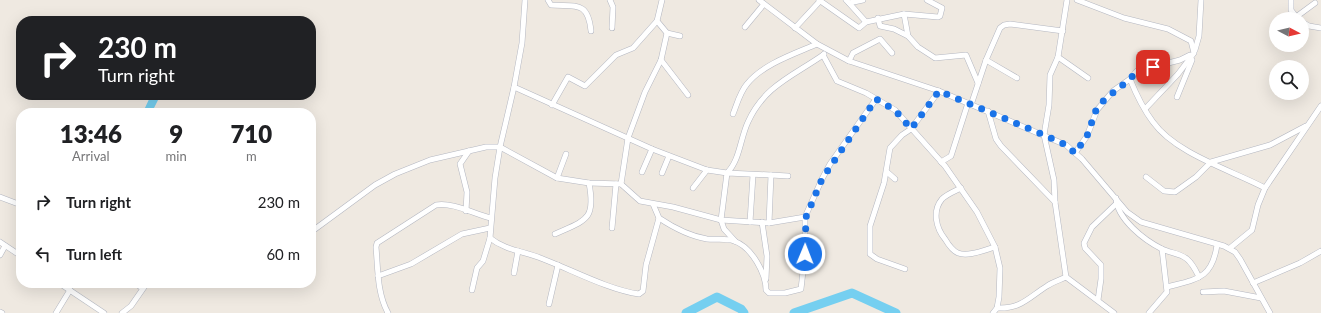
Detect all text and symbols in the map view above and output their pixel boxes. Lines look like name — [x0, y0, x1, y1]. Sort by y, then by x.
north arrow — [1269, 12, 1309, 52]
map controls — [1269, 12, 1309, 100]
text: 230 m — [98, 30, 177, 64]
icon: right — [32, 32, 84, 84]
pin — [1136, 50, 1170, 84]
icon: arrive — [1142, 56, 1164, 78]
button: search — [1269, 60, 1309, 100]
text: Turn right — [98, 64, 175, 86]
text: 13:46 — [60, 119, 122, 148]
text: 9 — [169, 119, 183, 148]
text: 710 — [230, 119, 272, 148]
text: Arrival — [72, 148, 110, 164]
text: min — [166, 148, 187, 164]
text: m — [246, 148, 257, 164]
icon: right — [32, 191, 54, 213]
text: Turn right — [66, 193, 131, 211]
text: 230 m — [258, 193, 300, 211]
position arrow — [784, 233, 826, 275]
icon: left — [32, 243, 54, 265]
text: Turn left — [66, 245, 122, 263]
text: 60 m — [266, 245, 300, 263]

